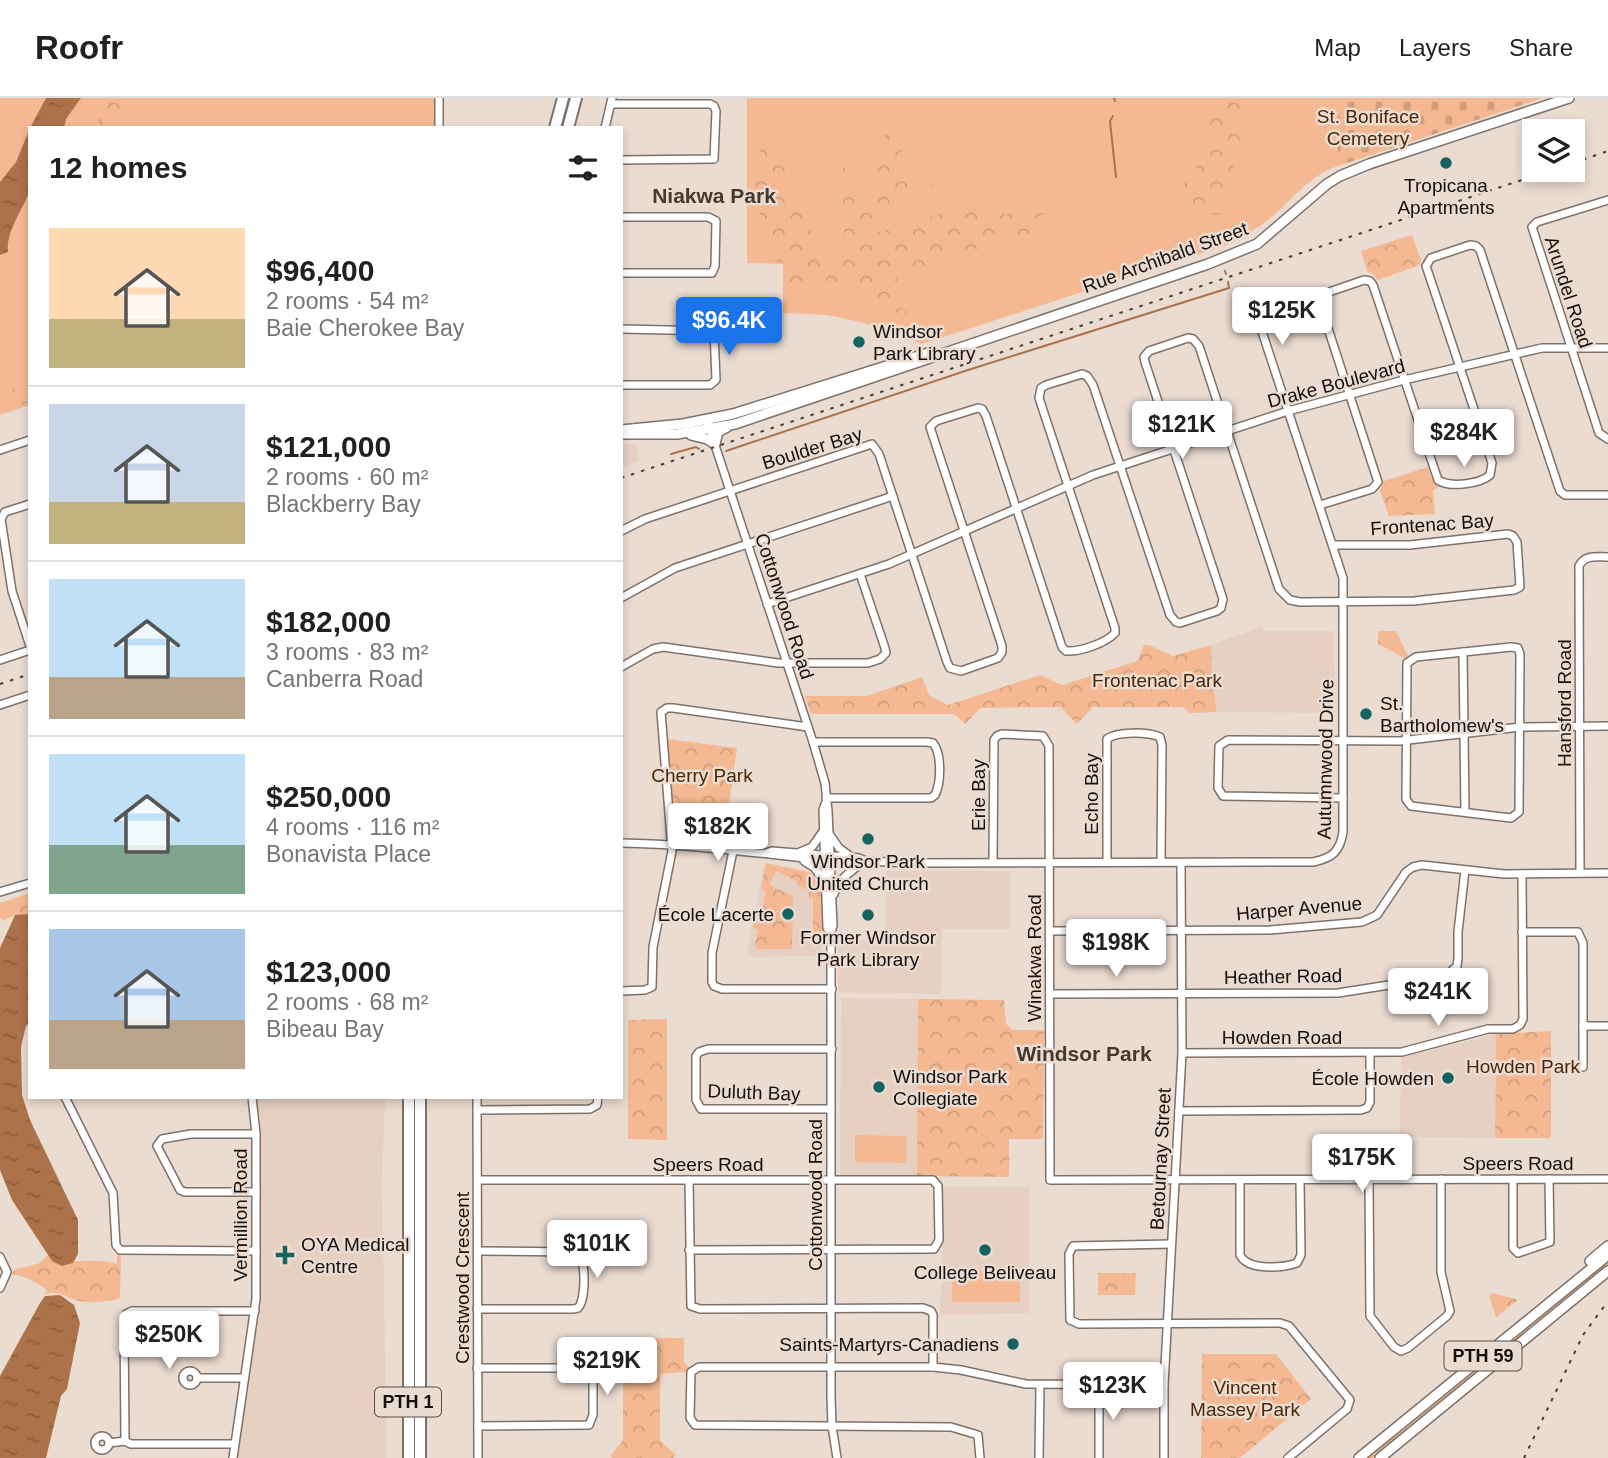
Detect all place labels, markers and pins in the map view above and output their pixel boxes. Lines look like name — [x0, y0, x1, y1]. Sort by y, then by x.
marker: Tropicana Apartments — [1438, 155, 1454, 171]
place label: Tropicana Apartments — [1397, 175, 1495, 218]
pin: $125K — [1233, 288, 1331, 347]
pin: $96.4K — [672, 298, 786, 357]
place label: Windsor Park Library — [873, 321, 976, 364]
marker: Windsor Park Library — [851, 334, 867, 350]
pin: $121K — [1133, 402, 1231, 461]
pin: $284K — [1415, 410, 1513, 469]
place label: St. Bartholomew's — [1380, 693, 1504, 736]
marker: St. Bartholomew's — [1358, 706, 1374, 722]
pin: $182K — [669, 804, 767, 863]
marker: Windsor Park United Church — [860, 831, 876, 847]
place label: Windsor Park United Church — [807, 851, 929, 894]
place label: École Lacerte — [658, 904, 774, 925]
marker: École Lacerte — [780, 906, 796, 922]
marker: Former Windsor Park Library — [860, 907, 876, 923]
pin: $198K — [1067, 920, 1165, 979]
place label: Former Windsor Park Library — [800, 927, 937, 970]
pin: $241K — [1389, 968, 1487, 1028]
place label: Windsor Park Collegiate — [893, 1066, 1008, 1109]
place label: École Howden — [1311, 1068, 1434, 1089]
marker: École Howden — [1440, 1070, 1456, 1086]
marker: Windsor Park Collegiate — [871, 1079, 887, 1095]
pin: $175K — [1313, 1134, 1411, 1194]
pin: $101K — [548, 1220, 646, 1280]
place label: OYA Medical Centre — [301, 1234, 409, 1277]
marker: College Beliveau — [977, 1242, 993, 1258]
marker: OYA Medical Centre — [275, 1245, 295, 1265]
place label: College Beliveau — [914, 1262, 1056, 1283]
pin: $250K — [120, 1312, 218, 1371]
place label: Saints-Martyrs-Canadiens — [779, 1334, 999, 1355]
marker: Saints-Martyrs-Canadiens — [1005, 1336, 1021, 1352]
pin: $219K — [558, 1338, 656, 1397]
pin: $123K — [1064, 1362, 1162, 1422]

